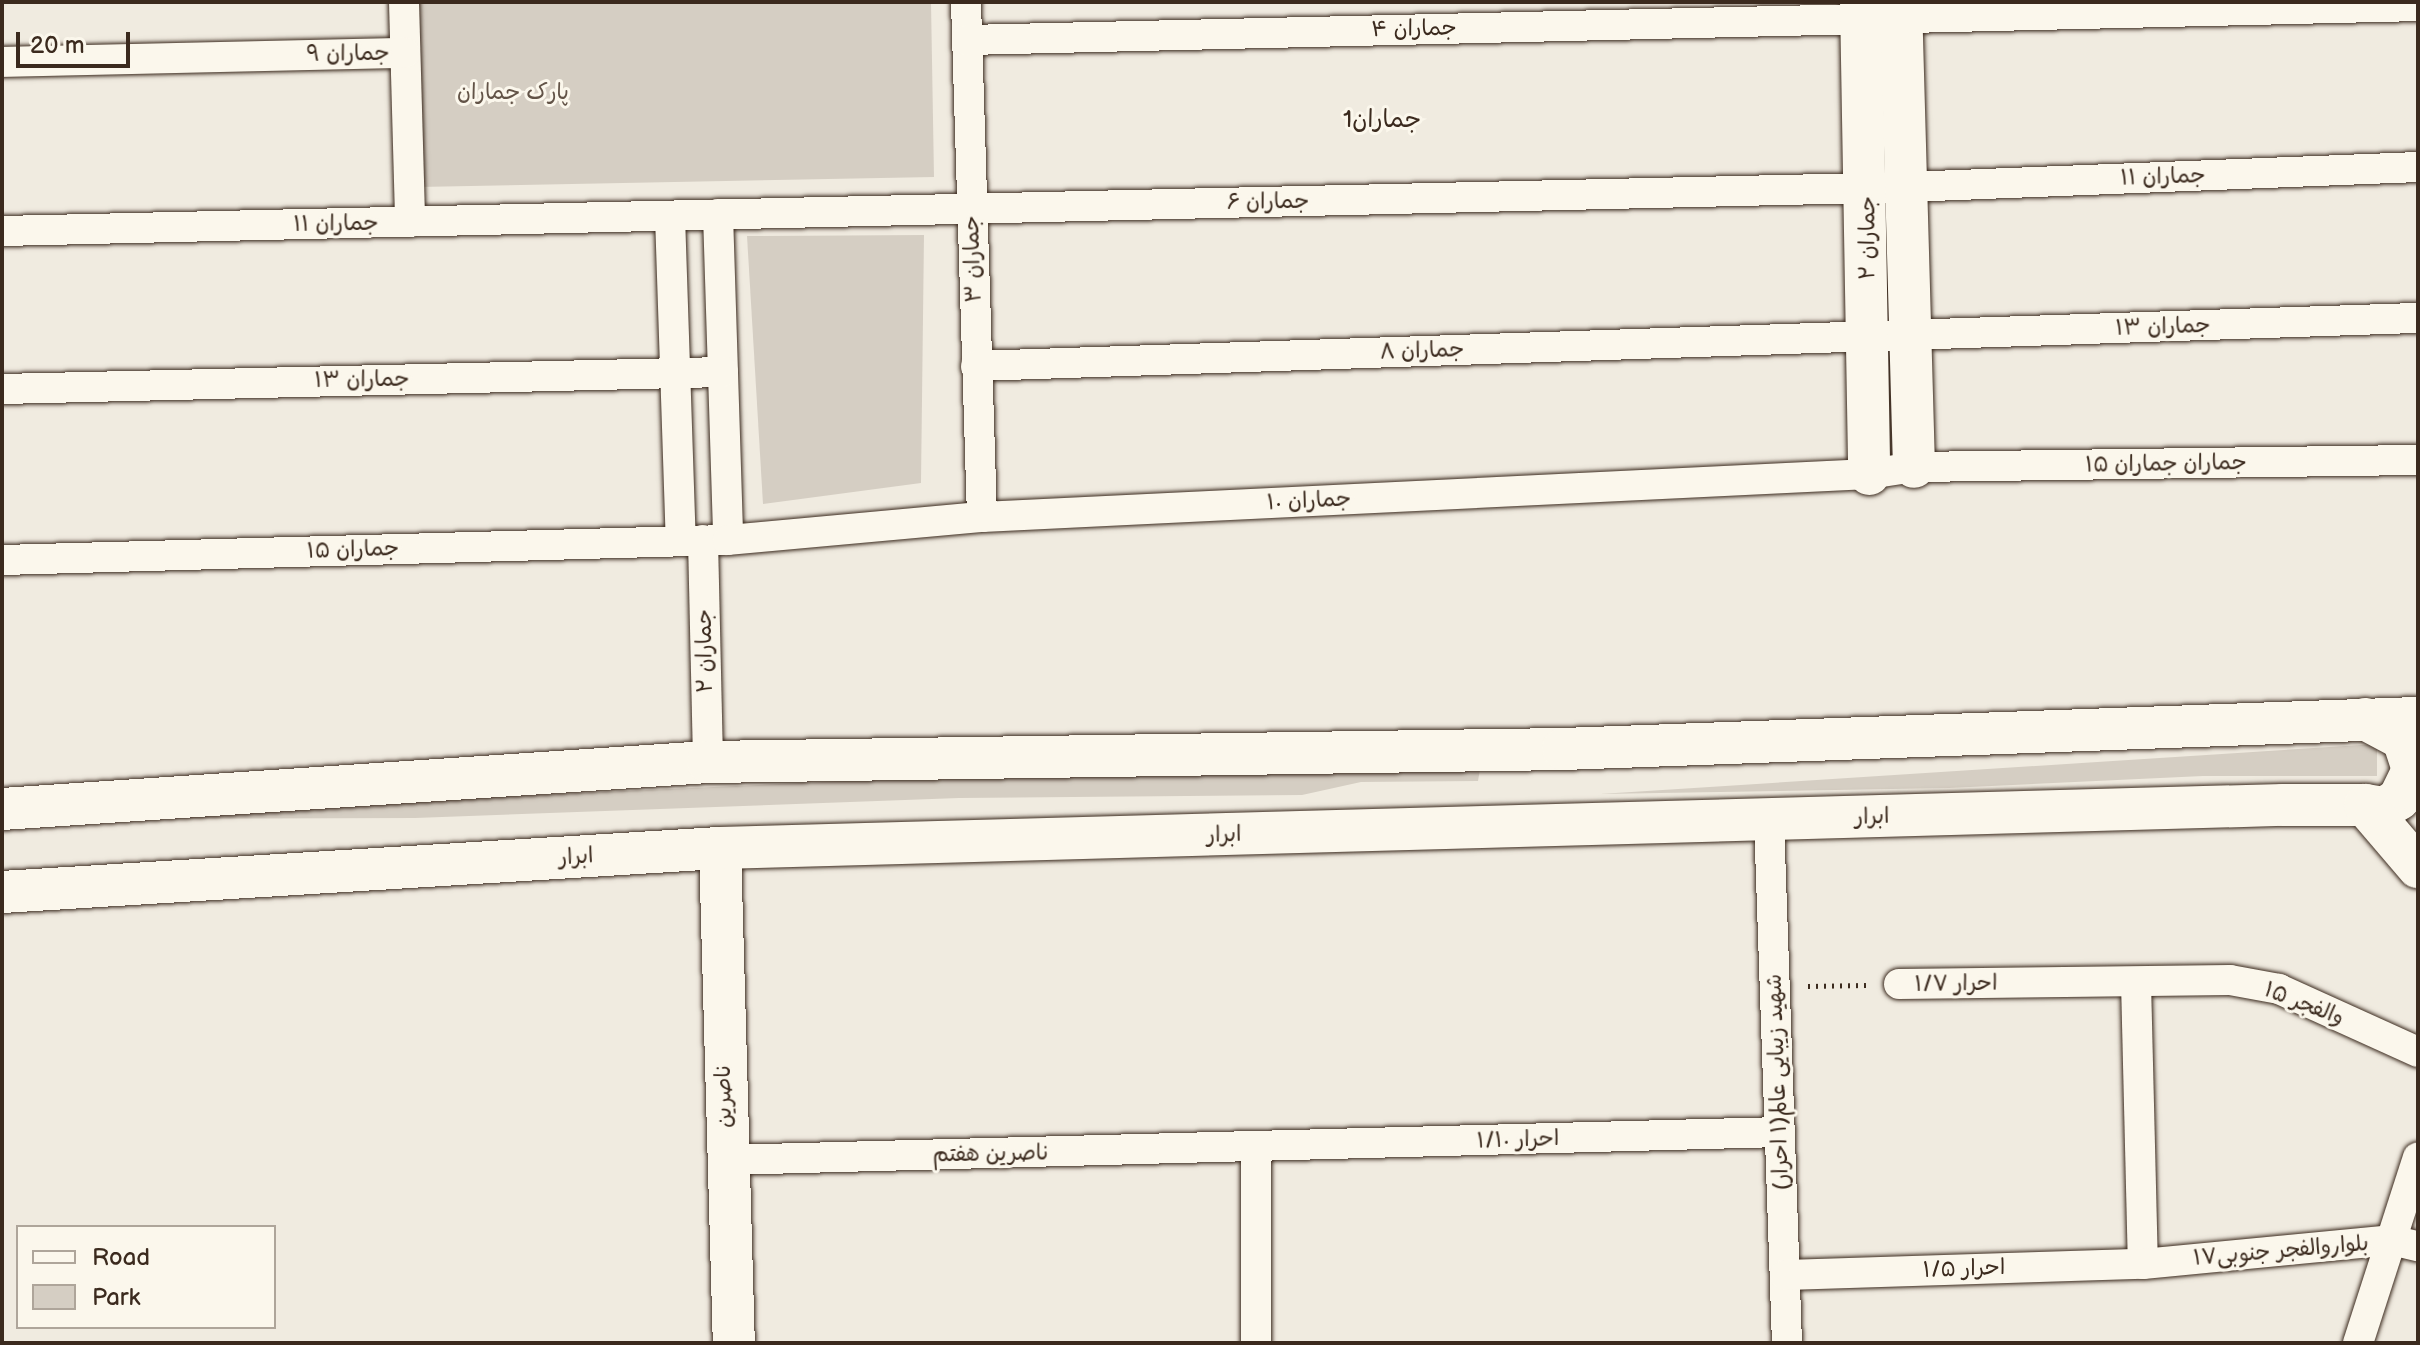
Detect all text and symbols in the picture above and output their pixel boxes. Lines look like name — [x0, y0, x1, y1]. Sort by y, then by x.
street label: جماران ۴ — [1371, 15, 1457, 43]
scale bar — [20, 16, 134, 66]
text: 20 m — [30, 31, 85, 60]
street label: جماران ۹ — [306, 40, 390, 68]
park label: پارک جماران — [457, 80, 569, 106]
district label: جماران1 — [1343, 106, 1421, 134]
street label: جماران ۱۱ — [2120, 162, 2206, 192]
street label: جماران ۶ — [1227, 188, 1309, 216]
street label: جماران ۲ — [1855, 196, 1881, 280]
street label: جماران ۱۱ — [293, 210, 379, 238]
street label: جماران ۳ — [958, 215, 988, 303]
street label: جماران ۱۳ — [2115, 312, 2211, 342]
street label: جماران ۸ — [1379, 336, 1465, 366]
street label: جماران ۱۳ — [314, 366, 410, 394]
street label: جماران جماران ۱۵ — [2085, 449, 2247, 479]
street label: جماران ۱۰ — [1266, 486, 1352, 516]
street label: جماران ۱۵ — [306, 535, 400, 565]
street label: جماران ۲ — [691, 609, 719, 693]
street label: ابرار — [1854, 803, 1890, 831]
street label: ابرار — [1206, 821, 1242, 849]
street label: ابرار — [558, 843, 594, 871]
street label: ۱/۷ احرار — [1914, 970, 1998, 998]
street label: شهید زیبایی عالم(۱ احرار) — [1761, 973, 1795, 1191]
street label: ۱۵ والفجر — [2260, 977, 2348, 1031]
street label: ناصرین — [710, 1064, 738, 1128]
street label: ۱/۱۰ احرار — [1476, 1125, 1560, 1155]
street label: ناصرین هفتم — [932, 1140, 1050, 1168]
legend — [16, 1225, 276, 1329]
street label: بلواروالفجر جنوبی۱۷ — [2192, 1230, 2370, 1272]
text: Road — [92, 1243, 150, 1272]
street label: ۱/۵ احرار — [1922, 1254, 2006, 1284]
text: Park — [92, 1283, 140, 1312]

